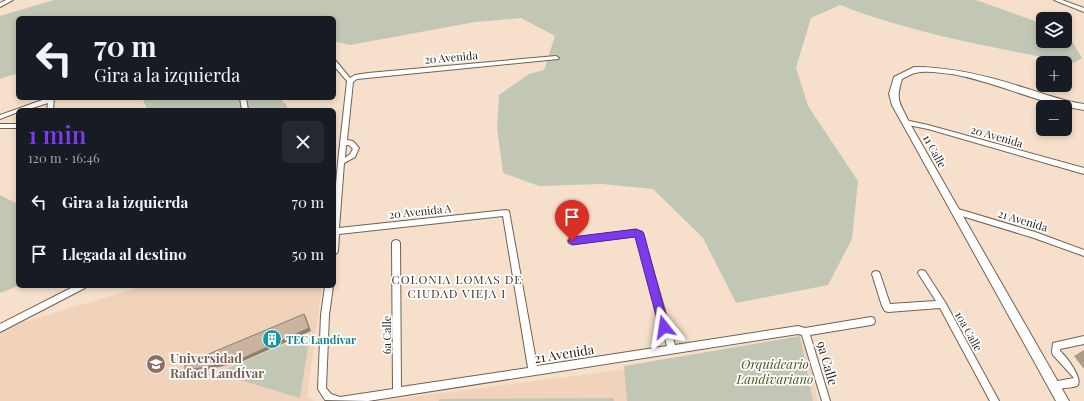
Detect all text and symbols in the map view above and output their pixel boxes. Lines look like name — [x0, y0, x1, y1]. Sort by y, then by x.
map controls — [1036, 12, 1072, 136]
button: layers — [1036, 12, 1072, 48]
text: 70 m — [94, 27, 157, 64]
icon: left — [28, 32, 80, 84]
street label: 20 Avenida — [424, 47, 479, 67]
button: + — [1036, 56, 1072, 92]
text: Gira a la izquierda — [94, 63, 240, 87]
button: − — [1036, 100, 1072, 136]
text: 1 min — [28, 118, 86, 150]
button: close — [282, 121, 324, 163]
street label: 20 Avenida — [969, 121, 1025, 151]
street label: 11 Calle — [920, 132, 950, 171]
text: 120 m · 16:46 — [28, 149, 100, 166]
icon: left — [28, 191, 50, 213]
text: Gira a la izquierda — [62, 192, 188, 212]
text: 70 m — [292, 192, 324, 212]
street label: 20 Avenida A — [388, 200, 452, 222]
pin — [555, 200, 589, 241]
street label: 21 Avenida — [996, 205, 1050, 235]
icon: arrive — [561, 206, 583, 228]
icon: arrive — [28, 243, 50, 265]
text: Llegada al destino — [62, 244, 186, 264]
text: 50 m — [292, 244, 324, 264]
district label: COLONIA LOMAS DE CIUDAD VIEJA I — [391, 271, 523, 301]
position arrow — [643, 306, 685, 348]
street label: 10a Calle — [952, 308, 986, 354]
street label: 6a Calle — [379, 315, 394, 354]
building icon: TEC Landívar — [261, 328, 283, 350]
place label: TEC Landívar — [286, 332, 357, 347]
street label: 9a Calle — [814, 339, 843, 388]
street label: 21 Avenida — [533, 340, 596, 366]
place label: Universidad Rafael Landívar — [170, 349, 264, 381]
school or university icon: Universidad Rafael Landívar — [145, 353, 167, 375]
park label: Orquideario Landivariano — [736, 355, 813, 387]

